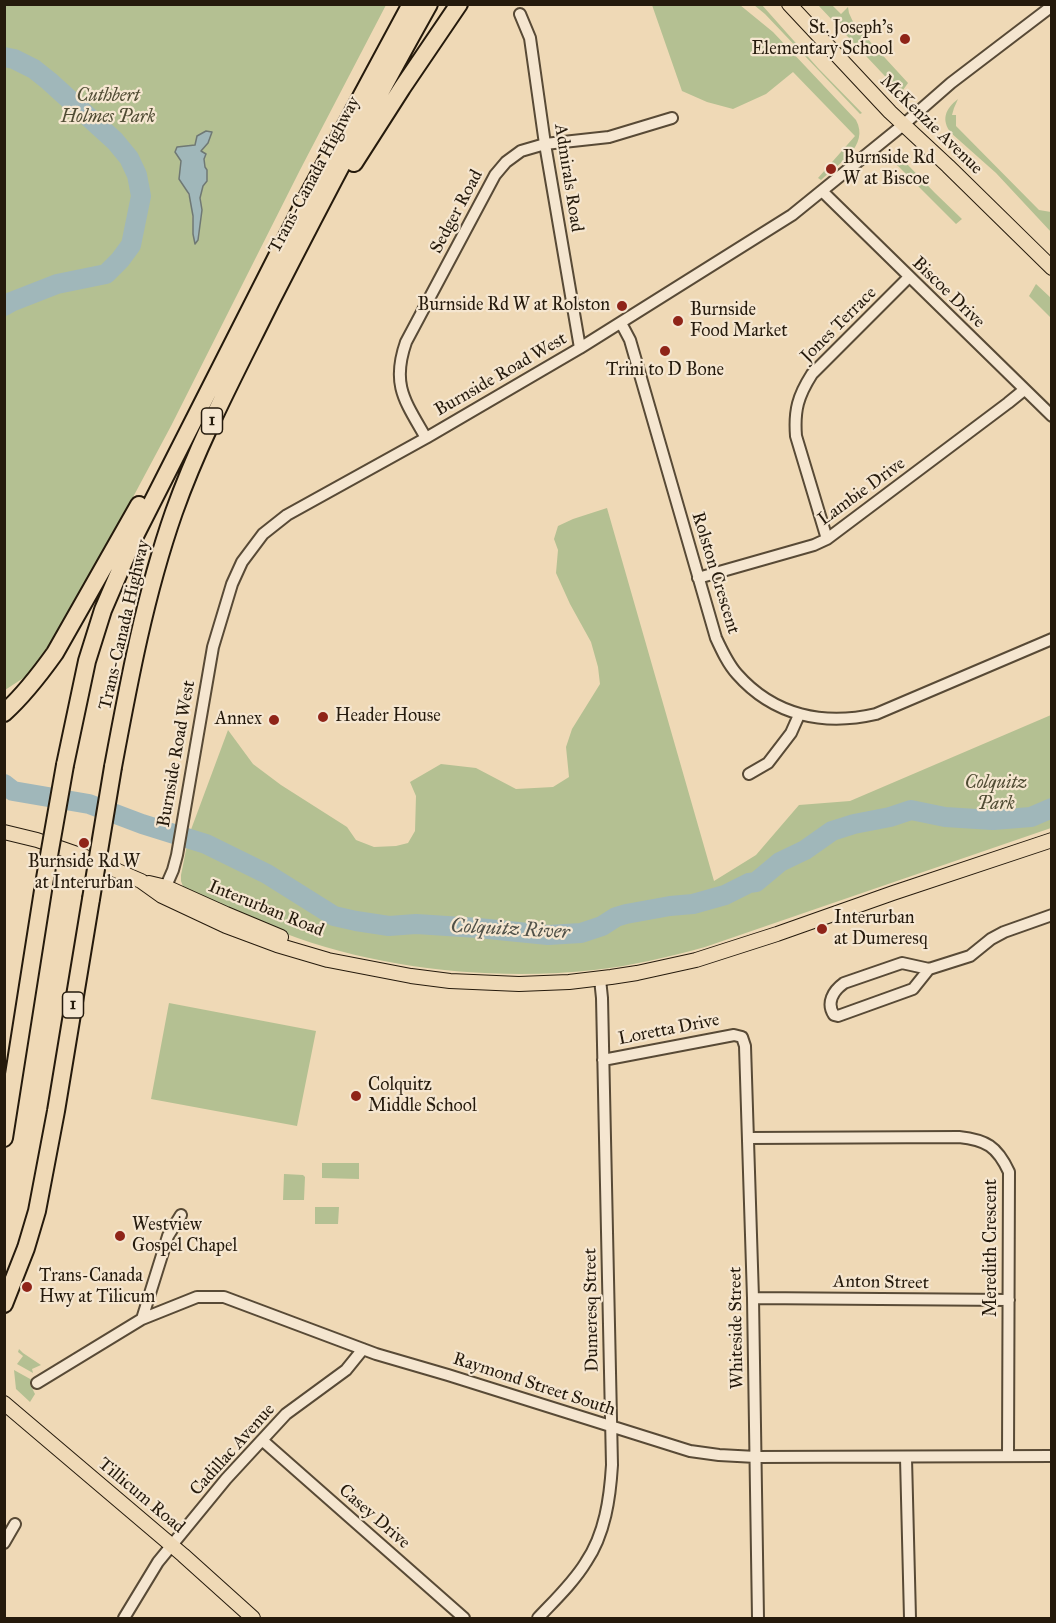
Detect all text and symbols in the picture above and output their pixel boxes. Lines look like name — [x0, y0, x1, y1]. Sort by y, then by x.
place label: St. Joseph's Elementary School — [751, 18, 893, 60]
marker: St. Joseph's Elementary School — [898, 32, 912, 46]
street label: McKenzie Avenue — [875, 71, 987, 179]
park label: Cuthbert Holmes Park — [61, 86, 155, 128]
street label: Trans-Canada Highway — [265, 93, 365, 257]
street label: Admirals Road — [549, 122, 587, 234]
place label: Burnside Rd W at Biscoe — [843, 148, 934, 190]
marker: Burnside Rd W at Biscoe — [824, 162, 838, 176]
street label: Sedger Road — [426, 166, 488, 258]
street label: Biscoe Drive — [907, 253, 989, 333]
street label: Jones Terrace — [797, 283, 881, 367]
place label: Burnside Rd W at Rolston — [417, 295, 610, 317]
marker: Burnside Rd W at Rolston — [615, 299, 629, 313]
place label: Burnside Food Market — [690, 300, 788, 342]
marker: Burnside Food Market — [671, 314, 685, 328]
street label: Burnside Road West — [431, 328, 571, 422]
marker: Trini to D Bone — [658, 344, 672, 358]
place label: Trini to D Bone — [606, 360, 724, 382]
road number: 1 — [202, 408, 222, 434]
street label: Lambie Drive — [814, 453, 910, 531]
street label: Rolston Crescent — [686, 509, 744, 637]
street label: Trans-Canada Highway — [95, 538, 155, 712]
street label: Burnside Road West — [153, 679, 201, 829]
place label: Header House — [335, 706, 441, 728]
place label: Annex — [215, 709, 262, 731]
marker: Header House — [316, 710, 330, 724]
marker: Annex — [267, 713, 281, 727]
park label: Colquitz Park — [965, 773, 1027, 816]
marker: Burnside Rd W at Interurban — [77, 836, 91, 850]
place label: Burnside Rd W at Interurban — [28, 852, 140, 894]
street label: Interurban Road — [205, 876, 327, 942]
place label: Interurban at Dumeresq — [834, 908, 928, 950]
water label: Colquitz River — [450, 915, 570, 945]
marker: Interurban at Dumeresq — [815, 922, 829, 936]
road number: 1 — [62, 992, 84, 1018]
street label: Loretta Drive — [617, 1010, 721, 1050]
place label: Colquitz Middle School — [368, 1075, 477, 1118]
marker: Colquitz Middle School — [349, 1089, 363, 1103]
street label: Meredith Crescent — [981, 1179, 1003, 1317]
place label: Westview Gospel Chapel — [132, 1215, 237, 1258]
marker: Westview Gospel Chapel — [113, 1229, 127, 1243]
street label: Dumeresq Street — [580, 1248, 604, 1372]
place label: Trans-Canada Hwy at Tilicum — [39, 1266, 155, 1308]
street label: Whiteside Street — [725, 1267, 749, 1389]
street label: Anton Street — [833, 1271, 929, 1295]
marker: Trans-Canada Hwy at Tilicum — [20, 1280, 34, 1294]
street label: Raymond Street South — [450, 1349, 618, 1421]
street label: Cadillac Avenue — [186, 1399, 280, 1501]
street label: Tillicum Road — [93, 1454, 189, 1538]
street label: Casey Drive — [334, 1480, 414, 1554]

